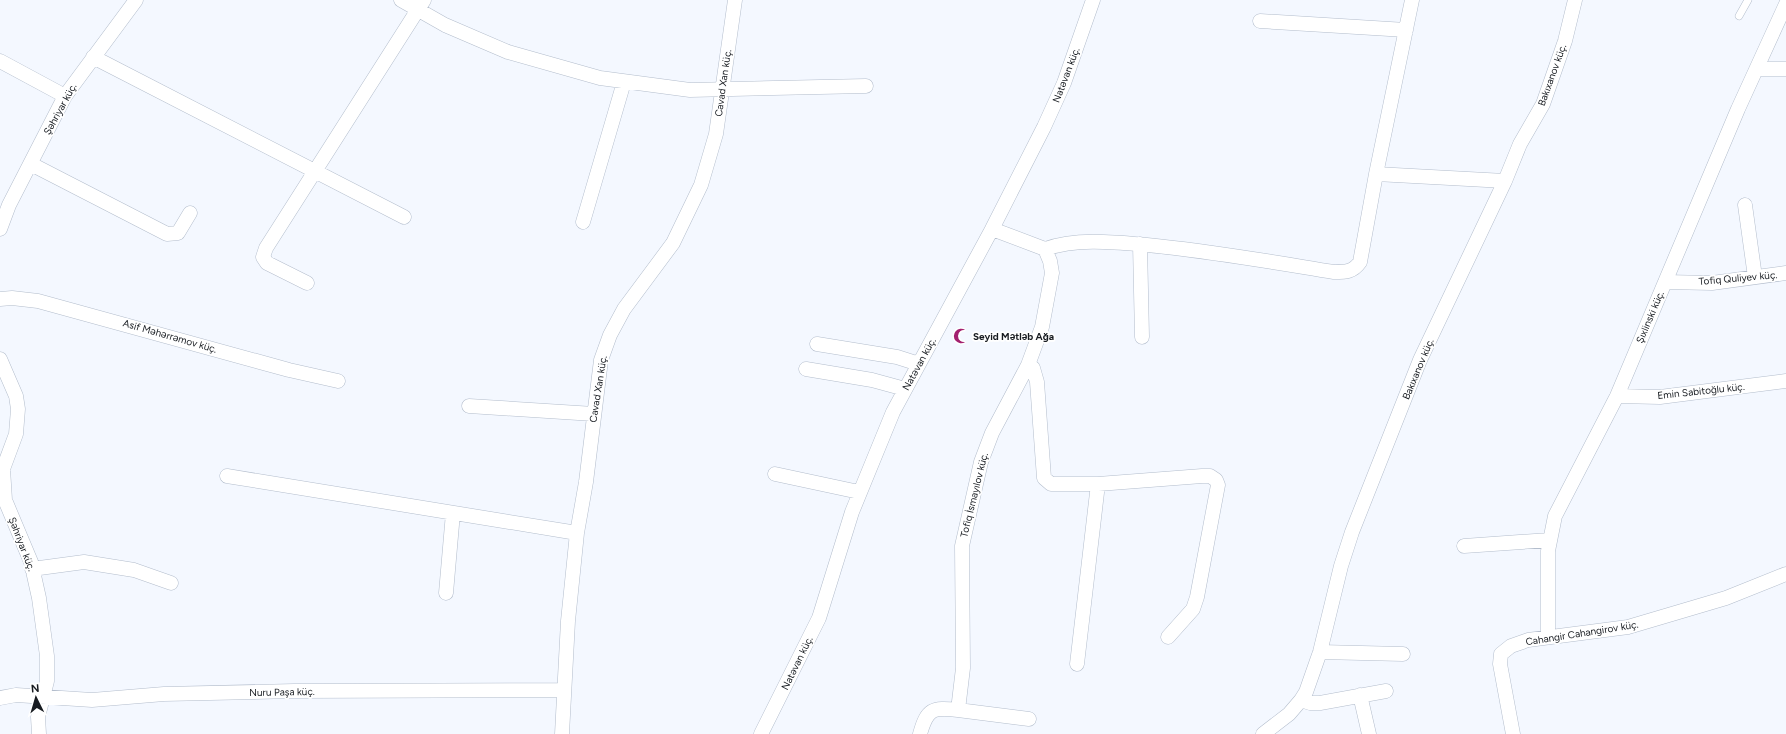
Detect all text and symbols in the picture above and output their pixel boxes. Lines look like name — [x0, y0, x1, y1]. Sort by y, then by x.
street label: Bakıxanov küç. — [1535, 42, 1569, 108]
street label: Natəvan küç. — [1049, 45, 1083, 105]
street label: Cavad Xan küç. — [712, 49, 734, 117]
street label: Şəhriyar küç. — [40, 81, 80, 137]
street label: Tofiq Quliyev küç. — [1698, 268, 1778, 288]
street label: Şıxlinski küç. — [1633, 289, 1667, 345]
street label: Asif Məhərrəmov küç. — [122, 316, 218, 356]
mosque icon: Seyid Mətləb Ağa — [952, 327, 970, 345]
place label: Seyid Mətləb Ağa — [973, 330, 1054, 343]
street label: Natəvan küç. — [899, 335, 939, 393]
street label: Bakıxanov küç. — [1399, 337, 1437, 401]
street label: Cavad Xan küç. — [586, 355, 610, 423]
street label: Emin Sabitoğlu küç. — [1657, 380, 1745, 402]
street label: Tofiq İsmayılov küç. — [957, 451, 991, 539]
street label: Şəhriyar küç. — [6, 515, 38, 573]
street label: Cahangir Cahangirov küç. — [1525, 618, 1639, 648]
street label: Natəvan küç. — [778, 634, 816, 692]
north arrow — [16, 678, 56, 718]
text: N — [30, 682, 40, 695]
street label: Nuru Paşa küç. — [249, 685, 315, 699]

